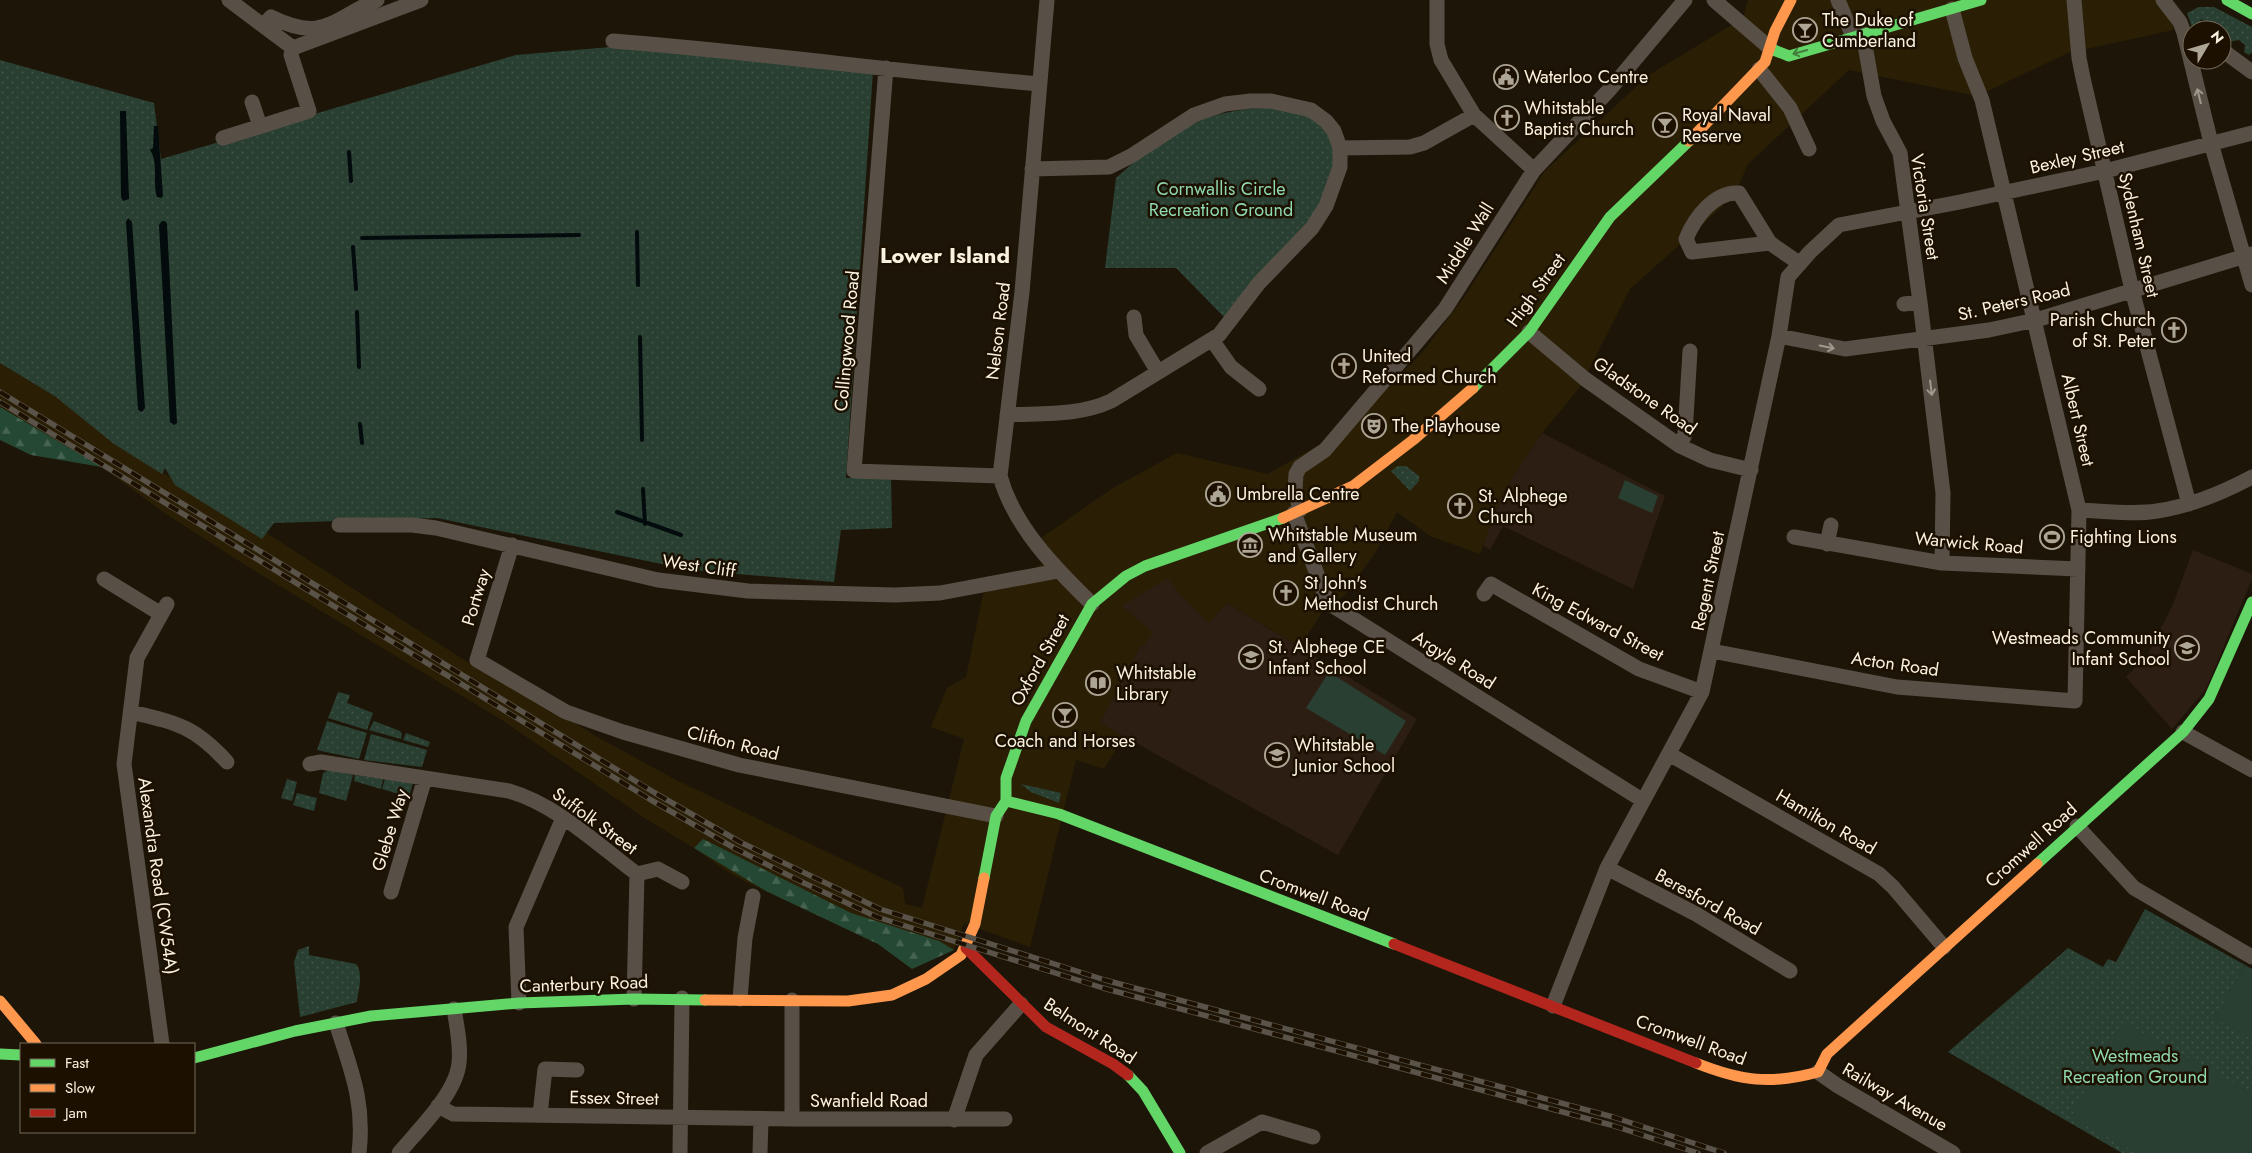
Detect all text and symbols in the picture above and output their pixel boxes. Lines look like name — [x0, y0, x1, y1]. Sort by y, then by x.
place label: The Duke of Cumberland — [1822, 7, 1916, 54]
bar icon: The Duke of Cumberland — [1792, 17, 1818, 43]
north arrow — [2182, 20, 2232, 70]
text: N — [2206, 26, 2229, 48]
one-way arrow — [1793, 48, 1809, 58]
public building icon: Waterloo Centre — [1493, 64, 1519, 90]
place label: Waterloo Centre — [1524, 64, 1648, 90]
one-way arrow — [2194, 89, 2204, 105]
place label: Whitstable Baptist Church — [1524, 95, 1634, 142]
place label: Royal Naval Reserve — [1682, 102, 1771, 149]
church icon: Whitstable Baptist Church — [1494, 105, 1520, 131]
bar icon: Royal Naval Reserve — [1652, 112, 1678, 138]
street label: Bexley Street — [2027, 133, 2127, 180]
street label: Victoria Street — [1904, 152, 1946, 263]
street label: Sydenham Street — [2112, 170, 2166, 301]
park label: Cornwallis Circle Recreation Ground — [1149, 176, 1293, 223]
street label: Middle Wall — [1430, 197, 1500, 289]
district label: Lower Island — [880, 239, 1010, 271]
street label: High Street — [1500, 247, 1572, 332]
street label: Collingwood Road — [828, 270, 866, 412]
street label: St. Peters Road — [1955, 276, 2073, 328]
street label: Nelson Road — [979, 281, 1017, 381]
place label: Parish Church of St. Peter — [2050, 307, 2157, 354]
church icon: Parish Church of St. Peter — [2161, 317, 2187, 343]
place label: United Reformed Church — [1362, 343, 1497, 390]
one-way arrow — [1818, 343, 1834, 352]
street label: Gladstone Road — [1588, 351, 1702, 441]
church icon: United Reformed Church — [1331, 353, 1357, 379]
street label: Albert Street — [2055, 371, 2101, 470]
one-way arrow — [1926, 380, 1936, 396]
theatre icon: The Playhouse — [1361, 413, 1387, 439]
place label: The Playhouse — [1392, 413, 1500, 439]
public building icon: Umbrella Centre — [1205, 481, 1231, 507]
place label: Umbrella Centre — [1236, 481, 1360, 507]
place label: St. Alphege Church — [1478, 483, 1568, 530]
church icon: St. Alphege Church — [1447, 493, 1473, 519]
place label: Whitstable Museum and Gallery — [1268, 522, 1418, 569]
sports icon: Fighting Lions — [2039, 524, 2065, 550]
place label: Fighting Lions — [2070, 524, 2177, 550]
street label: Warwick Road — [1914, 525, 2024, 561]
street label: Regent Street — [1685, 528, 1731, 633]
museum icon: Whitstable Museum and Gallery — [1237, 532, 1263, 558]
street label: West Cliff — [661, 548, 738, 584]
street label: Portway — [455, 565, 497, 629]
place label: St John's Methodist Church — [1304, 570, 1439, 617]
street label: King Edward Street — [1528, 576, 1669, 668]
church icon: St John's Methodist Church — [1273, 580, 1299, 606]
street label: Oxford Street — [1004, 609, 1076, 711]
street label: Argyle Road — [1407, 624, 1501, 696]
place label: Westmeads Community Infant School — [1992, 625, 2170, 672]
place label: St. Alphege CE Infant School — [1268, 634, 1385, 681]
school or university icon: Westmeads Community Infant School — [2174, 635, 2200, 661]
school or university icon: St. Alphege CE Infant School — [1238, 644, 1264, 670]
street label: Acton Road — [1849, 645, 1941, 683]
place label: Whitstable Library — [1116, 660, 1196, 707]
library icon: Whitstable Library — [1085, 670, 1111, 696]
bar icon: Coach and Horses — [1052, 702, 1078, 728]
street label: Clifton Road — [684, 719, 782, 767]
place label: Coach and Horses — [995, 728, 1135, 754]
place label: Whitstable Junior School — [1292, 732, 1395, 779]
school or university icon: Whitstable Junior School — [1264, 742, 1290, 768]
street label: Alexandra Road (CW54A) — [131, 776, 185, 976]
street label: Suffolk Street — [547, 781, 644, 861]
street label: Hamilton Road — [1771, 783, 1881, 861]
street label: Glebe Way — [365, 786, 415, 874]
street label: Cromwell Road — [1979, 797, 2083, 893]
street label: Cromwell Road — [1255, 862, 1373, 928]
street label: Beresford Road — [1650, 862, 1766, 942]
street label: Canterbury Road — [519, 969, 649, 999]
street label: Belmont Road — [1039, 991, 1141, 1071]
street label: Cromwell Road — [1632, 1008, 1750, 1072]
legend — [20, 1043, 195, 1133]
park label: Westmeads Recreation Ground — [2063, 1043, 2207, 1090]
text: Fast — [65, 1052, 89, 1074]
street label: Railway Avenue — [1838, 1056, 1952, 1138]
text: Slow — [65, 1077, 96, 1099]
street label: Essex Street — [569, 1084, 660, 1112]
street label: Swanfield Road — [810, 1088, 928, 1114]
text: Jam — [63, 1102, 88, 1124]

